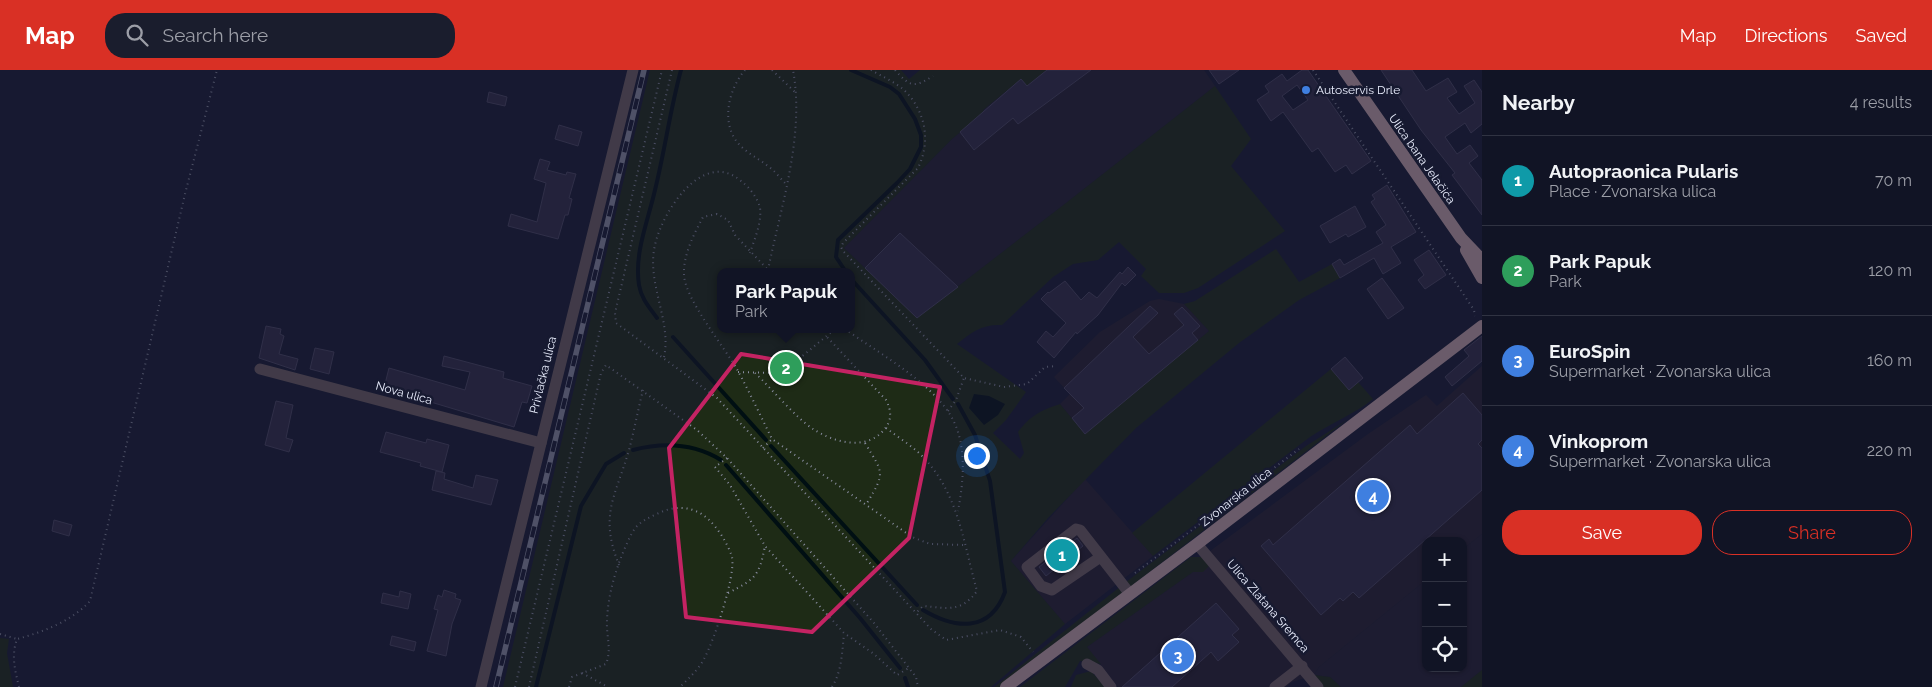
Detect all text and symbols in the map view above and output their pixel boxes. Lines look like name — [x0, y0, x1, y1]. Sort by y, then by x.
search box — [105, 13, 455, 58]
text: Map — [25, 21, 75, 50]
icon: search — [123, 21, 151, 49]
text: Search here — [163, 24, 268, 46]
text: Map — [1680, 25, 1716, 46]
text: Directions — [1744, 25, 1828, 46]
text: Saved — [1856, 25, 1907, 46]
place label: Autoservis Drle — [1316, 83, 1400, 97]
marker: Autoservis Drle — [1300, 84, 1312, 96]
text: Nearby — [1502, 90, 1575, 115]
text: 4 results — [1850, 93, 1912, 112]
street label: Ulica bana Jelačića — [1386, 112, 1458, 206]
text: Autopraonica Pularis — [1549, 160, 1738, 182]
text: 1 — [1514, 171, 1522, 190]
text: 70 m — [1875, 171, 1912, 190]
text: Place · Zvonarska ulica — [1549, 182, 1716, 201]
text: Park Papuk — [1549, 250, 1651, 272]
text: 2 — [1513, 261, 1523, 280]
text: 120 m — [1868, 261, 1912, 280]
popup — [717, 268, 855, 333]
text: Park — [1549, 272, 1582, 291]
text: Park Papuk — [735, 280, 837, 302]
text: Park — [735, 302, 768, 321]
street label: Privlačka ulica — [527, 335, 559, 415]
text: EuroSpin — [1549, 340, 1631, 362]
pin: 2 — [770, 349, 802, 387]
text: 3 — [1514, 351, 1522, 370]
text: 160 m — [1867, 351, 1912, 370]
text: Supermarket · Zvonarska ulica — [1549, 362, 1771, 381]
street label: Nova ulica — [374, 379, 434, 407]
text: Vinkoprom — [1549, 430, 1648, 452]
text: 4 — [1513, 441, 1523, 460]
text: 220 m — [1867, 441, 1912, 460]
your location — [964, 443, 990, 469]
text: Supermarket · Zvonarska ulica — [1549, 452, 1771, 471]
street label: Zvonarska ulica — [1198, 465, 1274, 529]
pin: 4 — [1357, 477, 1389, 515]
button: Save — [1502, 510, 1702, 555]
button: Share — [1712, 510, 1912, 555]
pin: 1 — [1046, 536, 1078, 574]
map controls — [1422, 537, 1467, 672]
button: + — [1422, 537, 1467, 582]
street label: Ulica Zlatana Sremca — [1224, 557, 1312, 655]
button: − — [1422, 582, 1467, 627]
button: locate — [1422, 627, 1467, 672]
pin: 3 — [1162, 637, 1194, 675]

